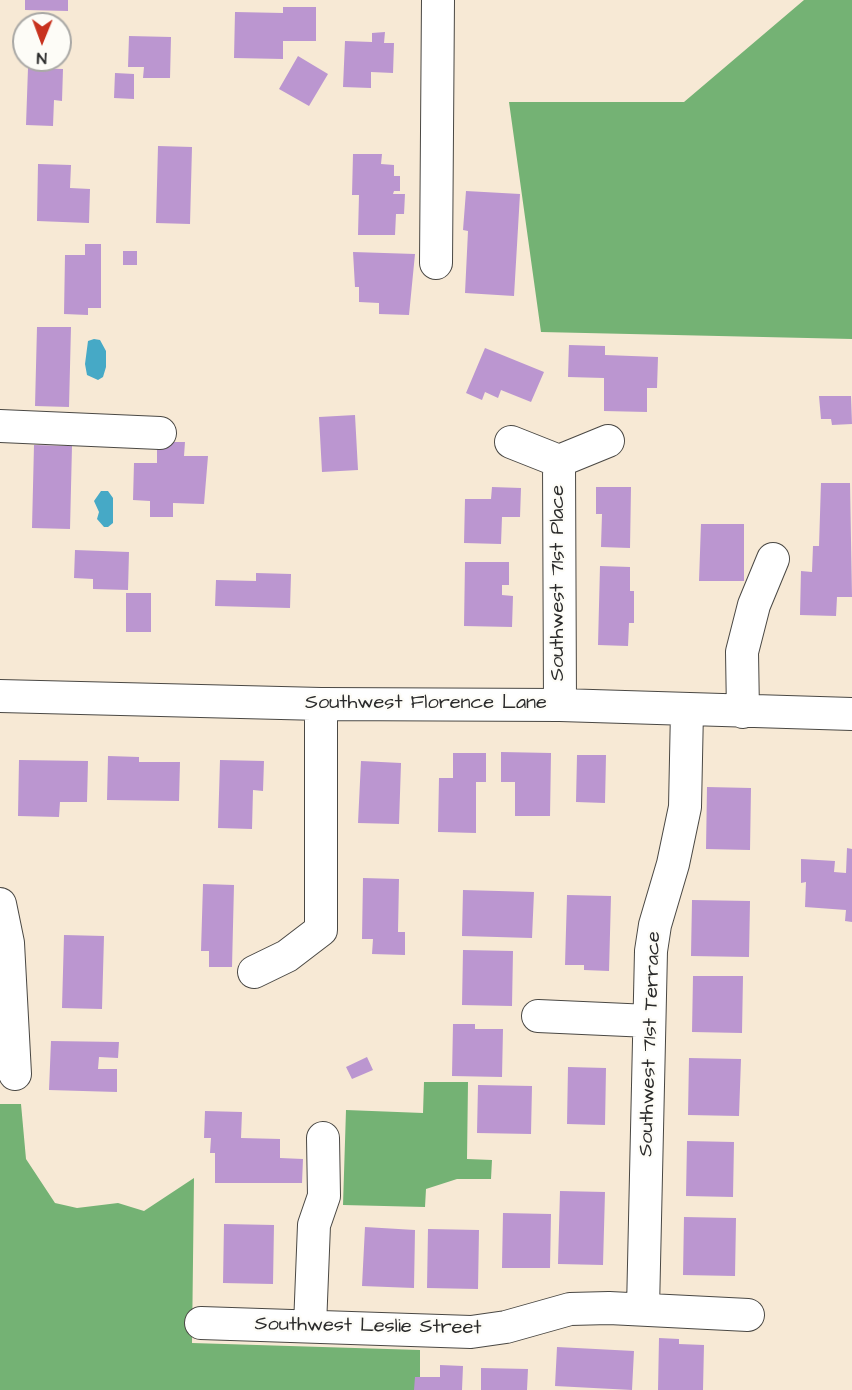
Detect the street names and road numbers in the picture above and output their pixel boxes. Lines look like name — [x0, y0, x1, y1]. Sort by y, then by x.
street label: Southwest 71st Place — [547, 485, 571, 681]
street label: Southwest Florence Lane — [305, 692, 547, 716]
street label: Southwest 71st Terrace — [635, 931, 667, 1157]
street label: Southwest Leslie Street — [254, 1313, 482, 1341]

